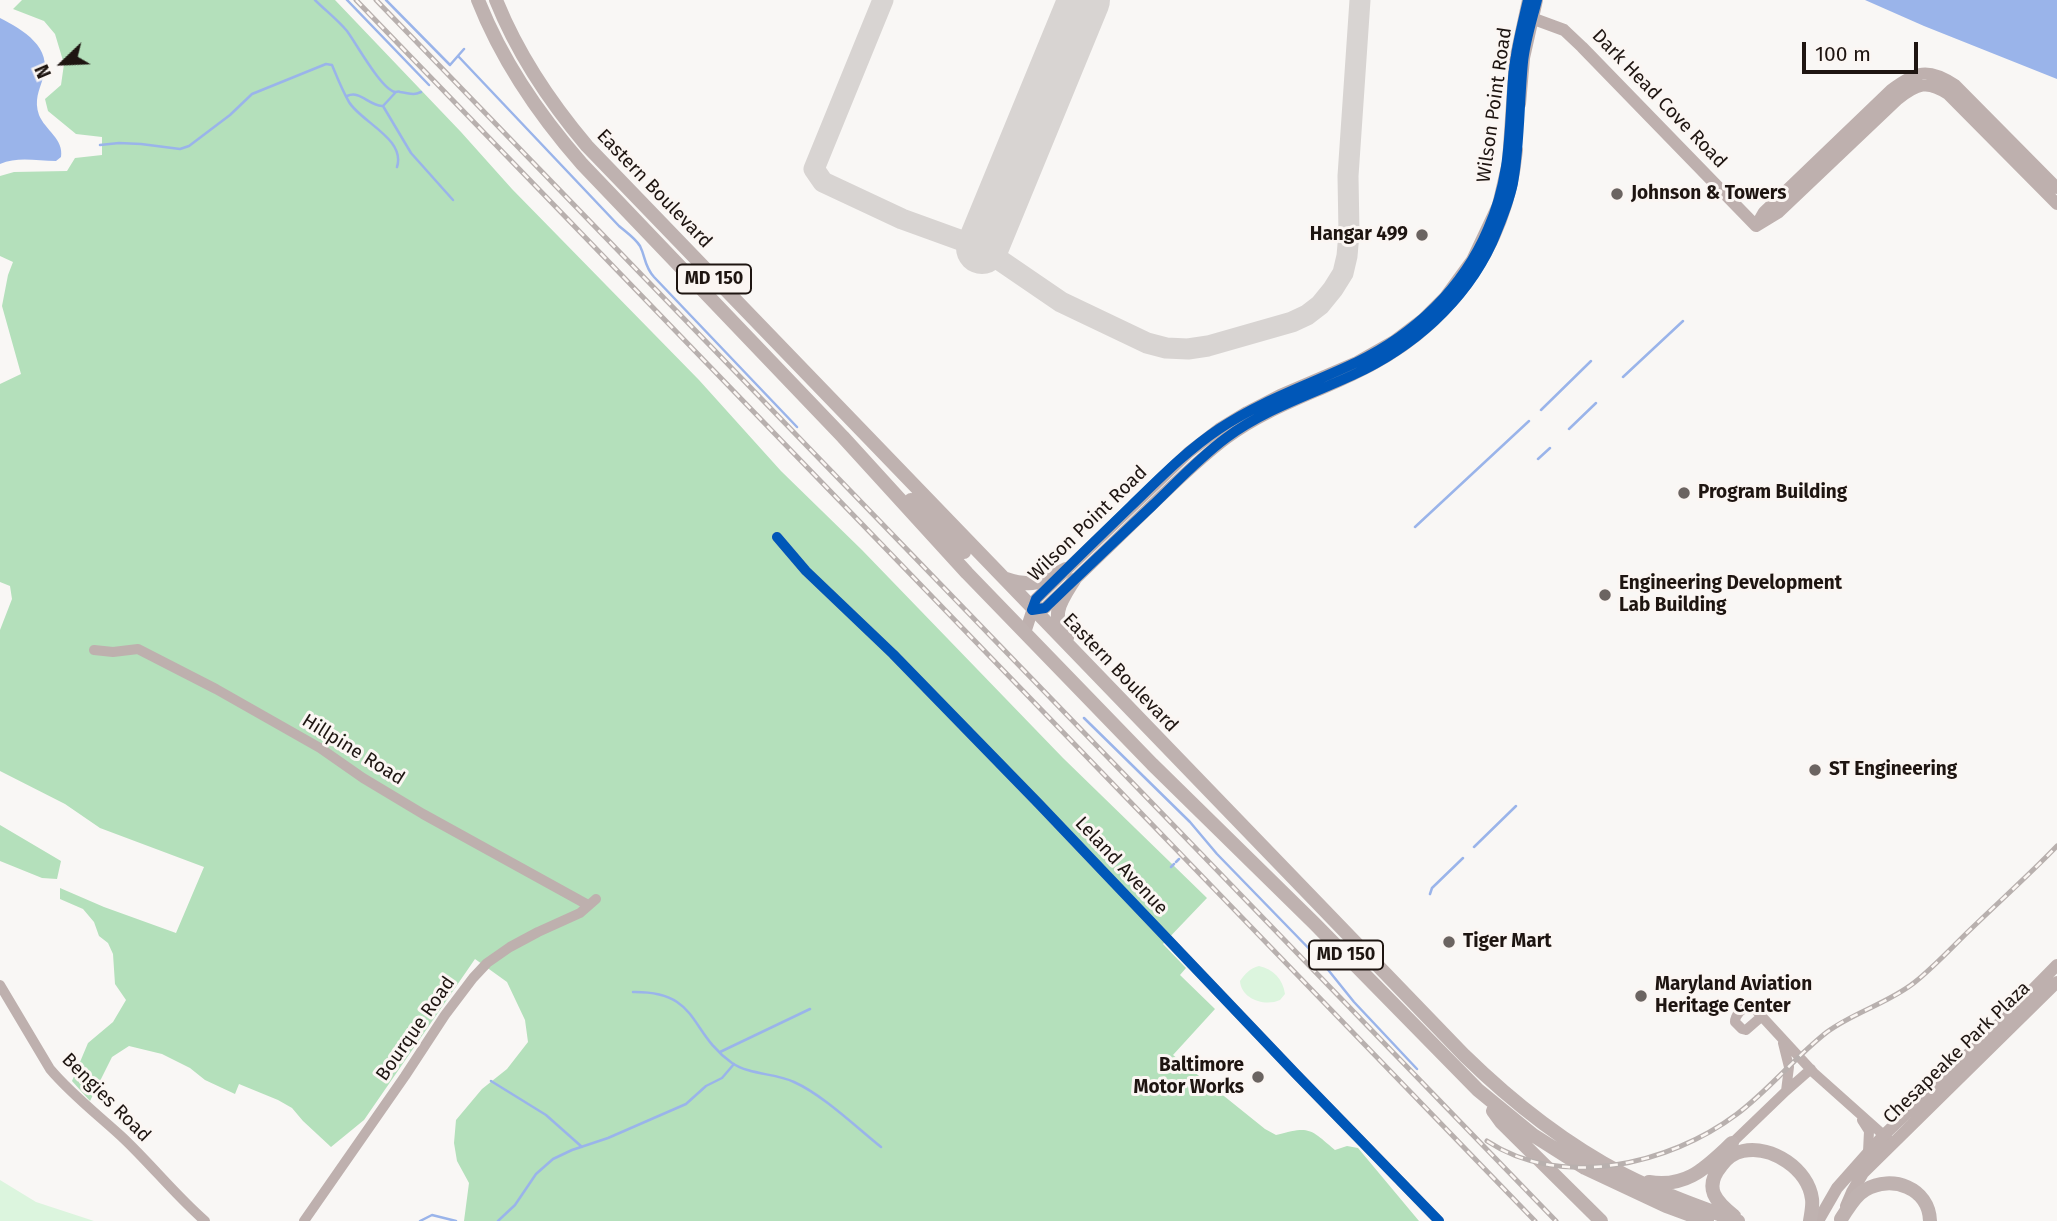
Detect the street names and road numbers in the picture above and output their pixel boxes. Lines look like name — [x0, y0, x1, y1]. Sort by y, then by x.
street label: Dark Head Cove Road — [1587, 25, 1731, 173]
street label: Wilson Point Road — [1473, 26, 1517, 184]
street label: Eastern Boulevard — [591, 125, 717, 253]
road number: MD 150 — [677, 264, 751, 293]
street label: Wilson Point Road — [1024, 461, 1152, 587]
street label: Eastern Boulevard — [1057, 609, 1183, 737]
street label: Hillpine Road — [298, 709, 408, 791]
street label: Leland Avenue — [1070, 812, 1172, 920]
road number: MD 150 — [1309, 940, 1383, 970]
street label: Bourque Road — [372, 972, 460, 1086]
street label: Chesapeake Park Plaza — [1879, 977, 2035, 1129]
street label: Bengies Road — [57, 1049, 155, 1147]

